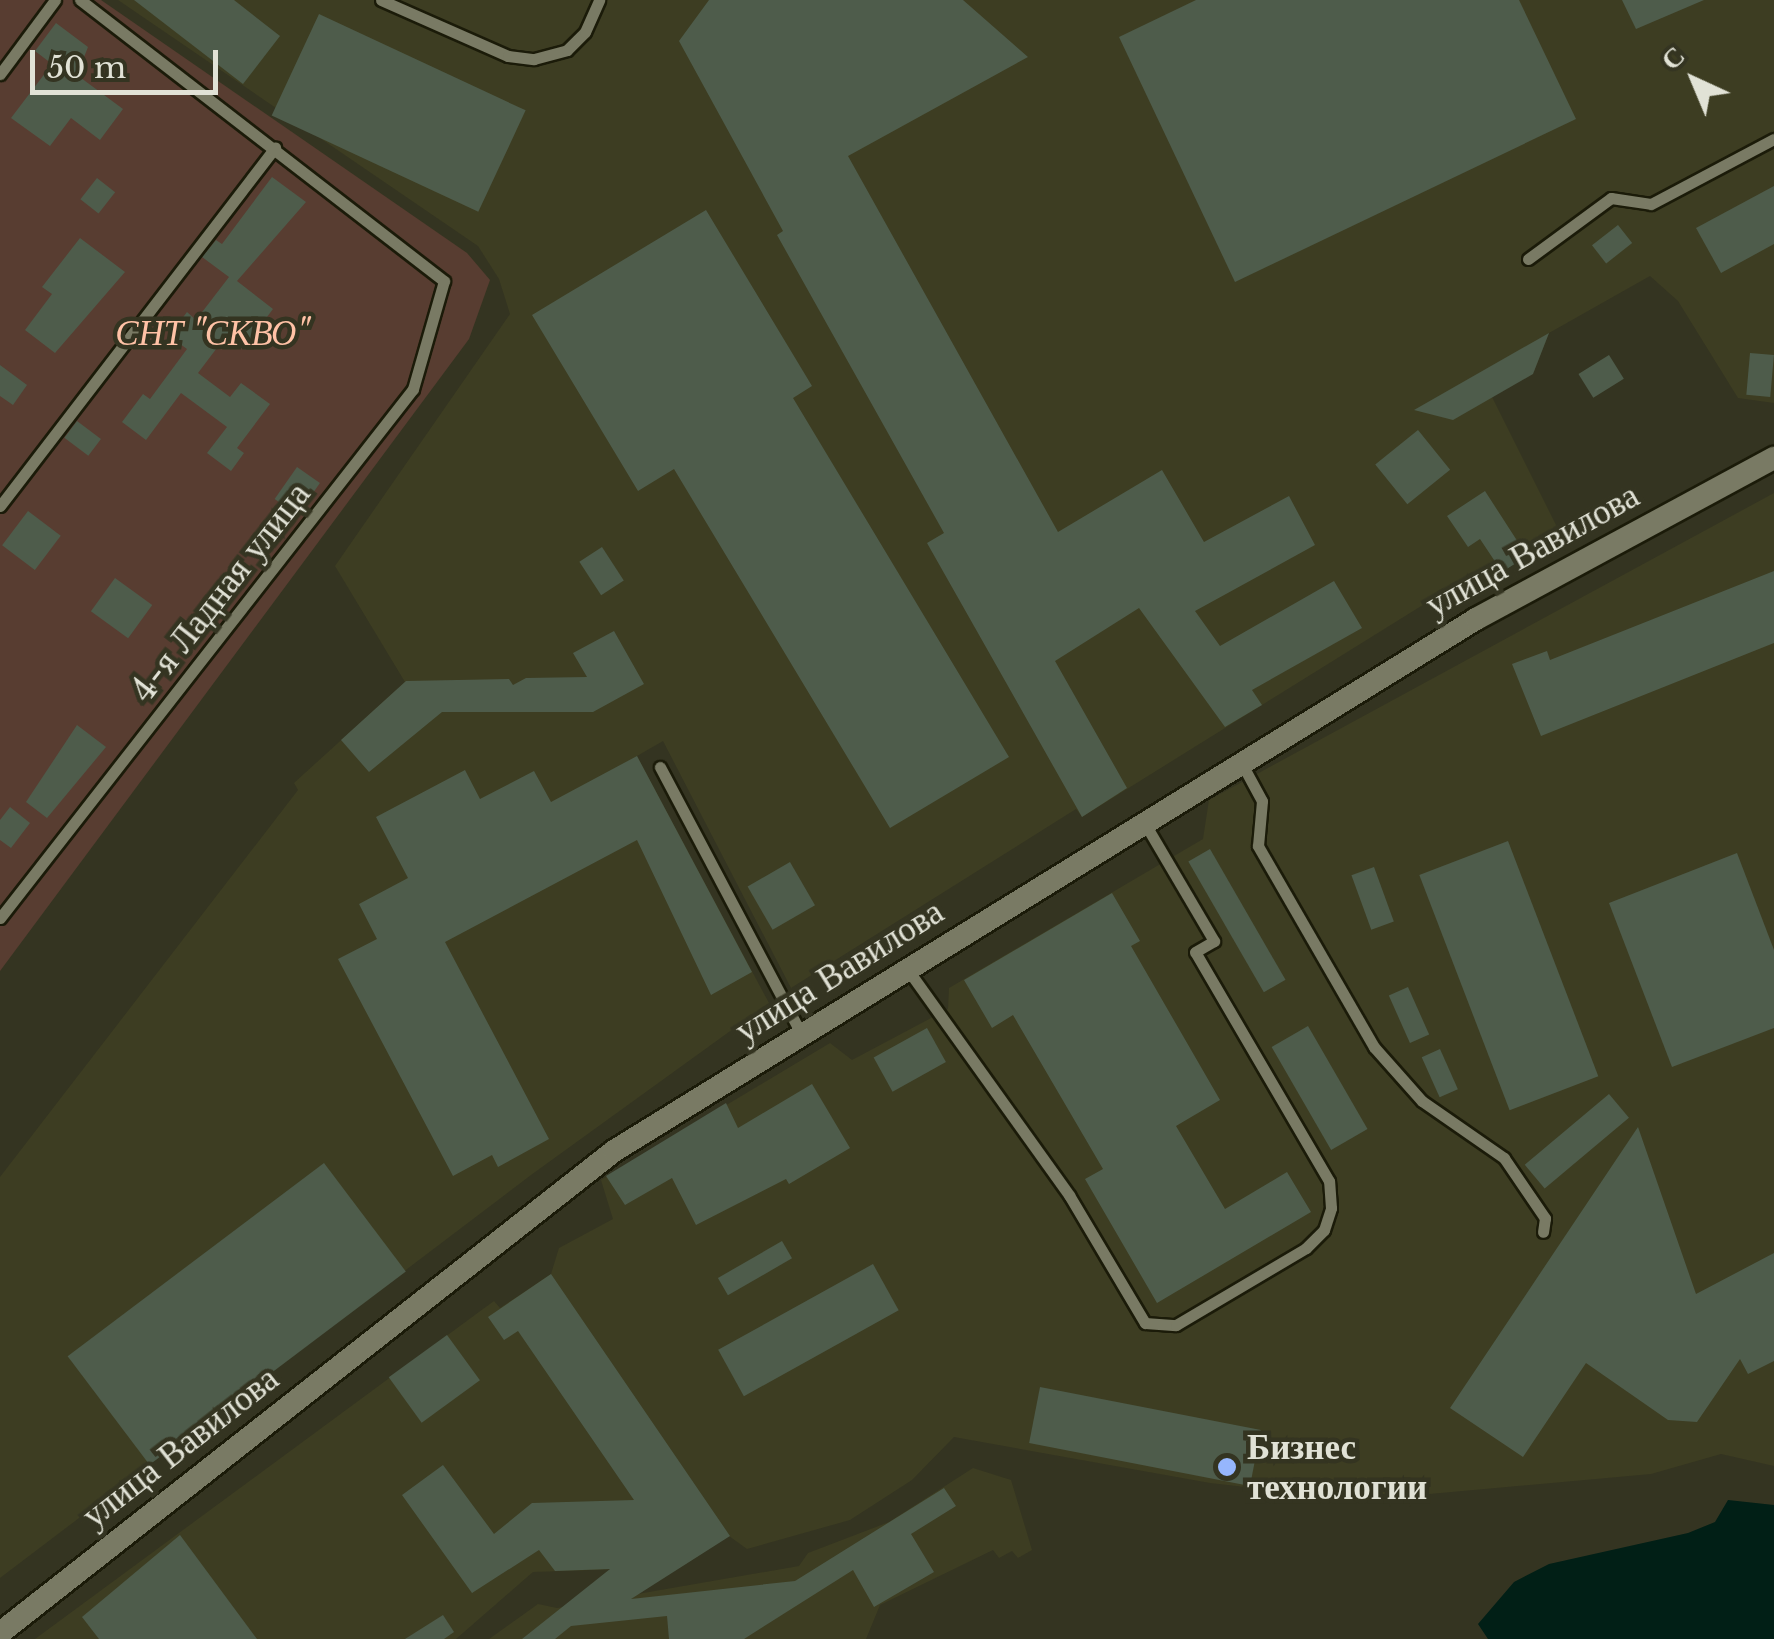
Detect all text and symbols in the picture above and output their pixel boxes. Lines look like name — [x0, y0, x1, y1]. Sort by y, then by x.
scale bar — [35, 30, 222, 92]
north arrow — [1644, 30, 1744, 130]
text: С — [1653, 38, 1692, 78]
text: 50 m — [47, 49, 126, 86]
park label: СНТ "СКВО" — [115, 312, 309, 354]
street label: 4-я Ладная улица — [121, 474, 319, 710]
street label: улица Вавилова — [1418, 474, 1646, 626]
street label: улица Вавилова — [727, 890, 951, 1052]
street label: улица Вавилова — [74, 1357, 286, 1537]
place label: Бизнес технологии — [1247, 1426, 1427, 1508]
marker: Бизнес технологии — [1216, 1456, 1238, 1478]

